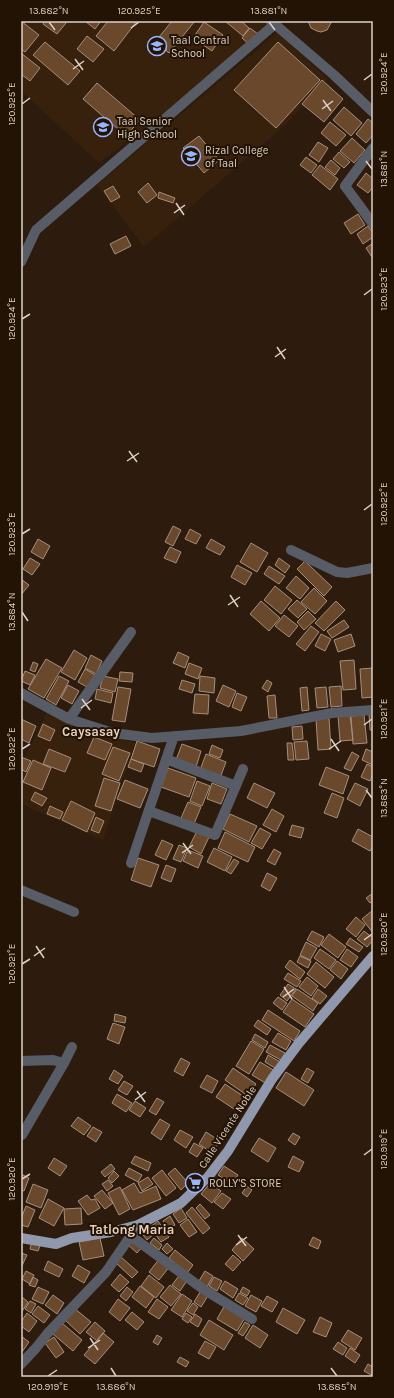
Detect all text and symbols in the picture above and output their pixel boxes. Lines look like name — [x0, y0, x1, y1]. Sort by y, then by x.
text: 13.882°N — [29, 5, 69, 17]
text: 120.925°E — [117, 5, 161, 17]
text: 13.881°N — [251, 5, 287, 17]
place label: Taal Central School — [171, 34, 230, 60]
school or university icon: Taal Central School — [146, 35, 168, 57]
text: 120.924°E — [378, 52, 390, 96]
text: 120.925°E — [6, 82, 18, 126]
place label: Taal Senior High School — [117, 115, 177, 141]
school or university icon: Taal Senior High School — [92, 116, 114, 138]
place label: Rizal College of Taal — [205, 144, 269, 170]
school or university icon: Rizal College of Taal — [180, 145, 202, 167]
text: 13.881°N — [378, 151, 390, 187]
text: 120.923°E — [378, 267, 390, 311]
text: 120.924°E — [6, 297, 18, 341]
text: 120.922°E — [378, 482, 390, 526]
text: 120.923°E — [6, 512, 18, 556]
text: 13.884°N — [6, 592, 18, 632]
text: 120.921°E — [378, 699, 390, 739]
district label: Caysasay — [62, 724, 120, 739]
text: 120.922°E — [6, 727, 18, 771]
text: 13.883°N — [378, 778, 390, 818]
text: 120.920°E — [378, 912, 390, 956]
text: 120.921°E — [6, 944, 18, 984]
street label: Calle Vicente Noble — [196, 1083, 259, 1171]
text: 120.919°E — [378, 1129, 390, 1169]
text: 120.920°E — [6, 1157, 18, 1201]
supermarket icon: ROLLY'S STORE — [184, 1172, 206, 1194]
place label: ROLLY'S STORE — [209, 1177, 281, 1190]
district label: Tatlong Maria — [90, 1222, 174, 1237]
text: 120.919°E — [28, 1381, 68, 1393]
text: 13.886°N — [96, 1381, 136, 1393]
text: 13.885°N — [317, 1381, 357, 1393]

